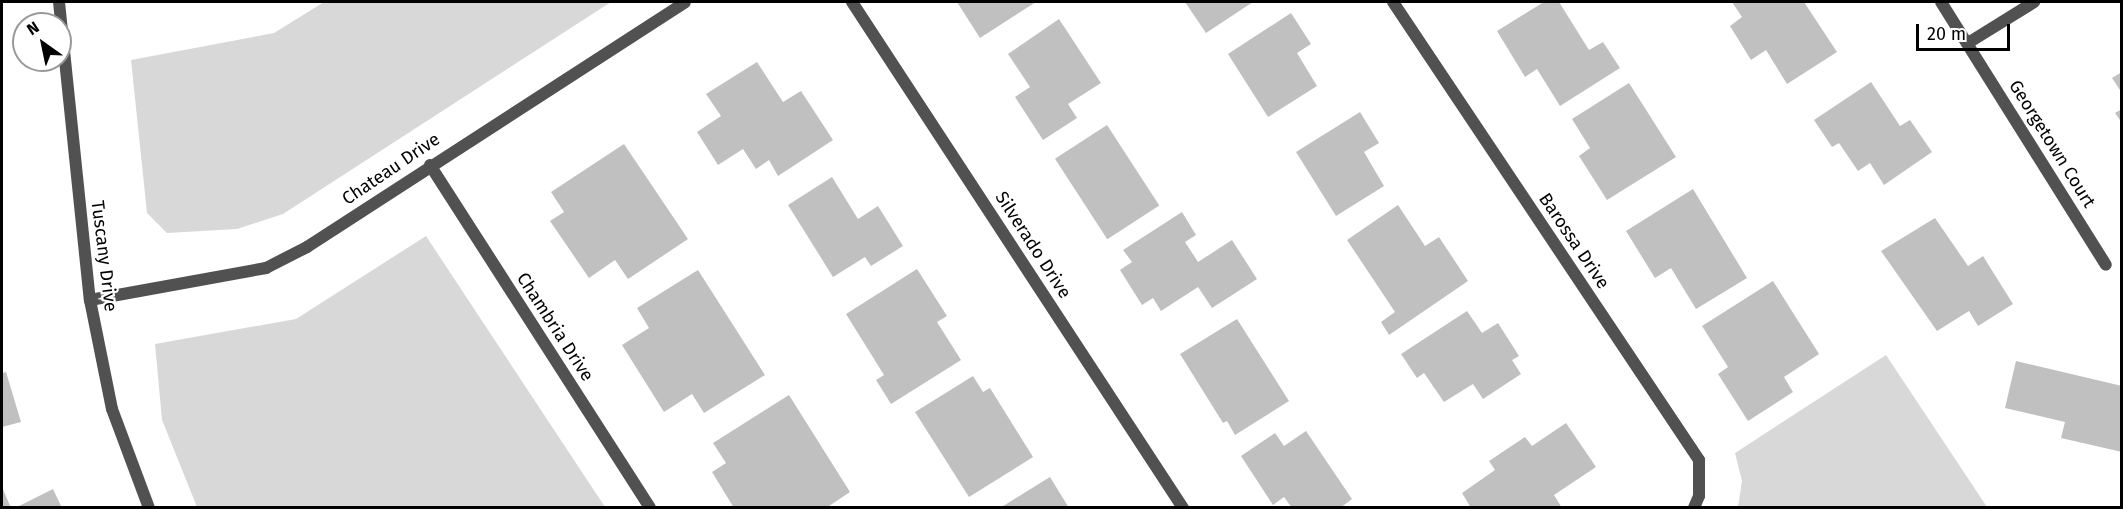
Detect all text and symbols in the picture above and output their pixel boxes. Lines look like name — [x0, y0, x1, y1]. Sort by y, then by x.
north arrow — [12, 12, 72, 72]
scale bar — [1919, 12, 2014, 50]
text: N — [23, 17, 43, 39]
text: 20 m — [1927, 23, 1966, 45]
street label: Georgetown Court — [2004, 76, 2100, 212]
street label: Chateau Drive — [338, 128, 444, 210]
street label: Silverado Drive — [990, 188, 1076, 302]
street label: Barossa Drive — [1534, 189, 1614, 293]
street label: Tuscany Drive — [86, 199, 122, 313]
street label: Chambria Drive — [512, 269, 598, 385]

